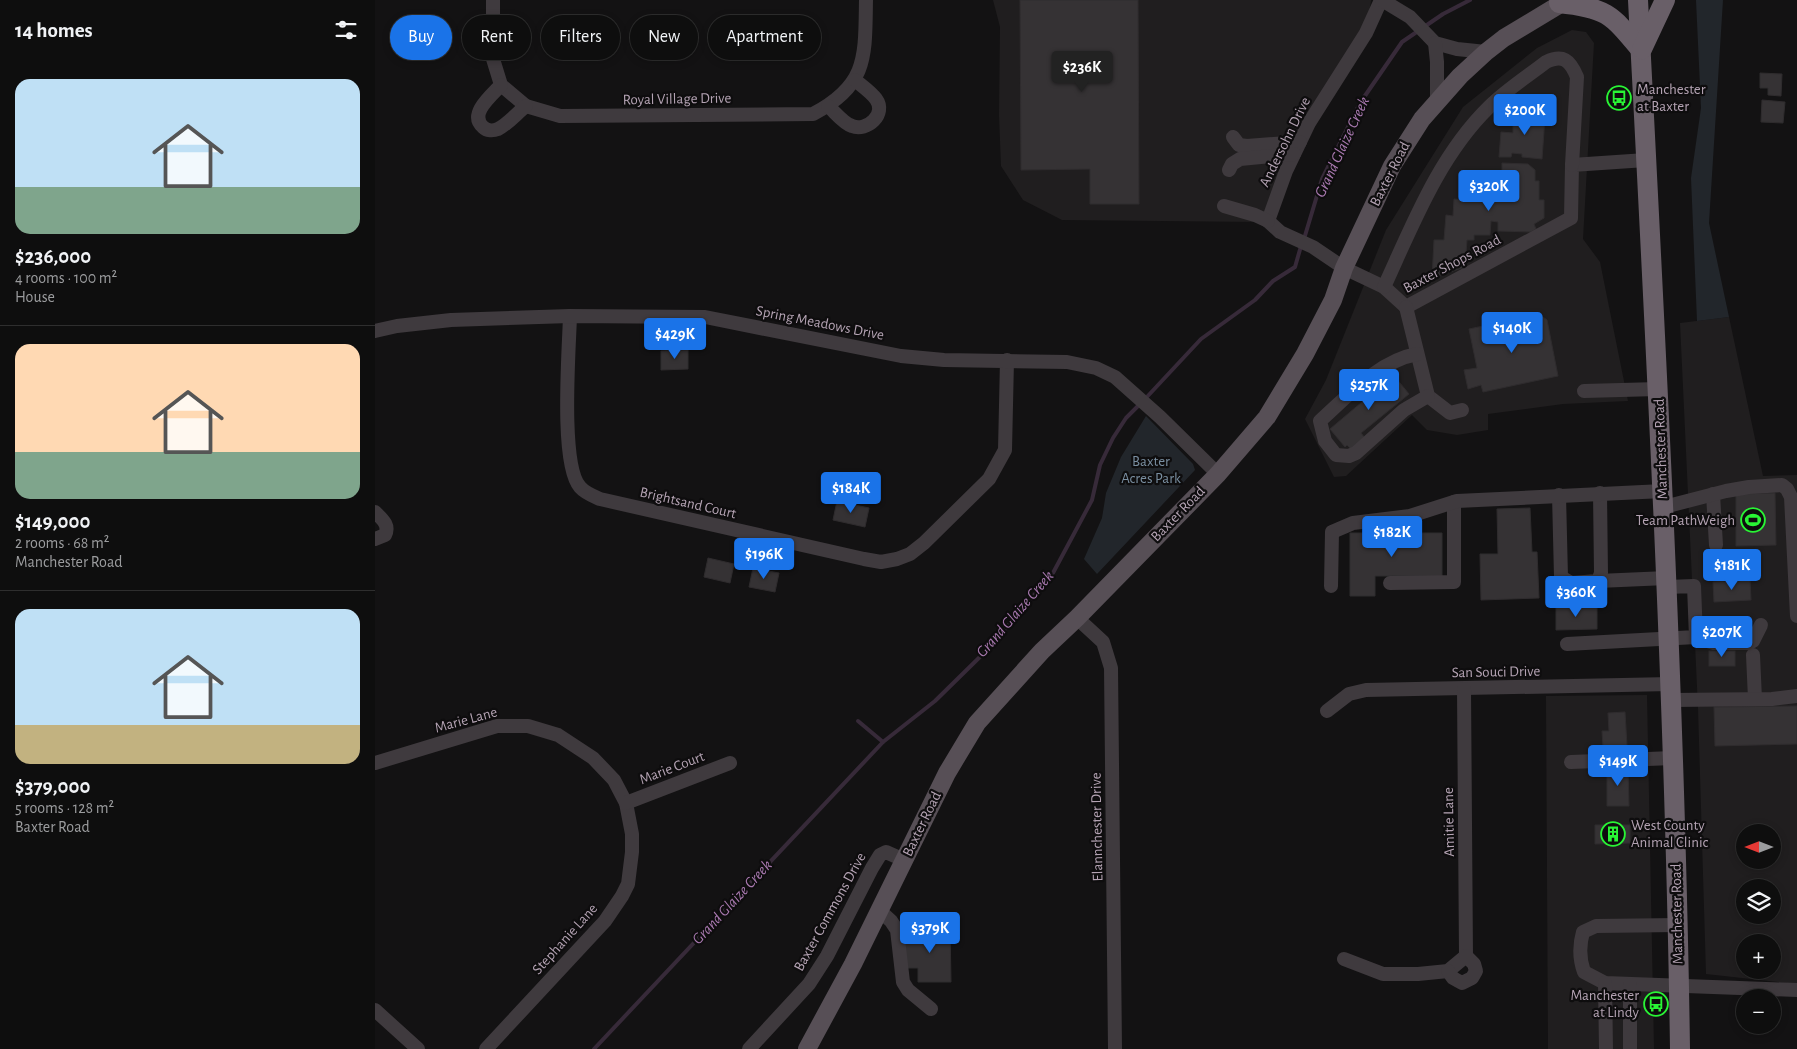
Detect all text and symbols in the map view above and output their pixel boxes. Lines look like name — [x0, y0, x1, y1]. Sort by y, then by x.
chip: Buy — [390, 15, 452, 60]
chip: Rent — [462, 15, 531, 60]
chip: Filters — [541, 15, 620, 60]
chip: New — [630, 15, 698, 60]
chip: Apartment — [708, 15, 821, 60]
icon: filters — [332, 16, 360, 44]
text: 14 homes — [15, 20, 93, 41]
pin: $236K — [1047, 51, 1117, 93]
text: $236K — [1063, 59, 1101, 75]
place label: Manchester at Baxter — [1637, 82, 1706, 114]
bus stop icon: Manchester at Baxter — [1606, 85, 1632, 111]
street label: Royal Village Drive — [623, 91, 731, 107]
water label: Grand Glaize Creek — [1312, 94, 1372, 200]
pin: $200K — [1490, 94, 1560, 136]
street label: Andersohn Drive — [1257, 95, 1313, 189]
text: $200K — [1505, 102, 1545, 118]
icon: home — [143, 111, 233, 201]
street label: Baxter Road — [1367, 139, 1413, 209]
pin: $320K — [1454, 170, 1524, 212]
text: $320K — [1469, 178, 1509, 194]
street label: Baxter Shops Road — [1401, 232, 1503, 296]
text: $236,000 — [15, 246, 91, 267]
text: 4 rooms · 100 m² — [15, 270, 117, 286]
text: House — [15, 289, 55, 305]
street label: Spring Meadows Drive — [755, 303, 885, 343]
pin: $140K — [1477, 312, 1547, 354]
pin: $429K — [640, 318, 710, 360]
text: $140K — [1493, 320, 1531, 336]
text: $429K — [655, 326, 695, 342]
pin: $257K — [1334, 368, 1404, 411]
icon: home — [143, 377, 233, 467]
text: $257K — [1350, 377, 1388, 393]
street label: Manchester Road — [1652, 398, 1670, 500]
park label: Baxter Acres Park — [1121, 454, 1181, 486]
pin: $184K — [816, 472, 886, 514]
text: $184K — [832, 480, 870, 496]
street label: Baxter Road — [1148, 483, 1208, 544]
street label: Brightsand Court — [638, 485, 738, 521]
sports icon: Team PathWeigh — [1740, 507, 1766, 533]
text: $149,000 — [15, 511, 90, 532]
place label: Team PathWeigh — [1636, 513, 1735, 528]
pin: $182K — [1357, 516, 1427, 558]
text: $182K — [1373, 524, 1411, 540]
text: 2 rooms · 68 m² — [15, 535, 109, 551]
pin: $196K — [729, 538, 799, 580]
text: $196K — [745, 546, 783, 562]
pin: $181K — [1697, 548, 1767, 591]
text: Manchester Road — [15, 554, 123, 570]
text: $181K — [1714, 557, 1750, 573]
water label: Grand Glaize Creek — [973, 568, 1057, 660]
pin: $360K — [1541, 576, 1611, 618]
text: $360K — [1556, 584, 1596, 600]
pin: $207K — [1687, 616, 1757, 658]
text: $207K — [1702, 624, 1742, 640]
icon: home — [143, 642, 233, 732]
street label: San Souci Drive — [1452, 664, 1541, 680]
street label: Marie Lane — [433, 704, 499, 736]
pin: $149K — [1583, 744, 1653, 787]
street label: Marie Court — [637, 749, 707, 787]
text: $149K — [1599, 753, 1637, 769]
street label: Elannchester Drive — [1089, 772, 1105, 882]
text: $379,000 — [15, 776, 90, 797]
street label: Amitie Lane — [1441, 787, 1457, 857]
street label: Baxter Road — [900, 789, 944, 859]
text: 5 rooms · 128 m² — [15, 800, 114, 816]
place label: West County Animal Clinic — [1631, 818, 1709, 850]
text: Baxter Road — [15, 819, 90, 835]
building icon: West County Animal Clinic — [1600, 821, 1626, 847]
north arrow — [1736, 824, 1781, 869]
map controls — [1736, 824, 1781, 1034]
street label: Baxter Commons Drive — [791, 850, 869, 974]
water label: Grand Glaize Creek — [689, 857, 775, 947]
street label: Manchester Road — [1669, 863, 1685, 965]
button: layers — [1736, 879, 1781, 924]
street label: Stephanie Lane — [530, 901, 600, 977]
pin: $379K — [895, 912, 965, 954]
text: $379K — [911, 920, 949, 936]
button: + — [1736, 934, 1781, 979]
place label: Manchester at Lindy — [1570, 988, 1640, 1020]
button: − — [1736, 989, 1781, 1034]
bus stop icon: Manchester at Lindy — [1643, 991, 1669, 1017]

